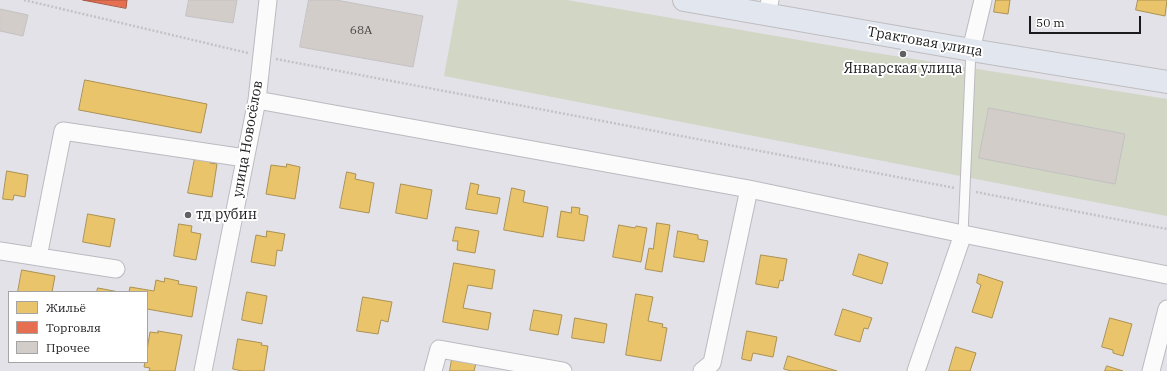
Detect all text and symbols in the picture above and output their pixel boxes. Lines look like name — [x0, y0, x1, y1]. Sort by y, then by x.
scale bar — [1031, 8, 1143, 34]
text: 50 m — [1036, 15, 1065, 30]
house number: 68А — [350, 24, 372, 38]
street label: Трактовая улица — [866, 24, 984, 60]
marker: Январская улица — [898, 49, 908, 59]
place label: Январская улица — [844, 61, 962, 77]
street label: улица Новосёлов — [229, 79, 267, 199]
place label: тд рубин — [196, 207, 257, 223]
marker: тд рубин — [183, 210, 193, 220]
legend — [8, 291, 148, 363]
text: Жильё — [46, 300, 86, 315]
text: Торговля — [46, 320, 101, 335]
text: Прочее — [46, 340, 90, 355]

